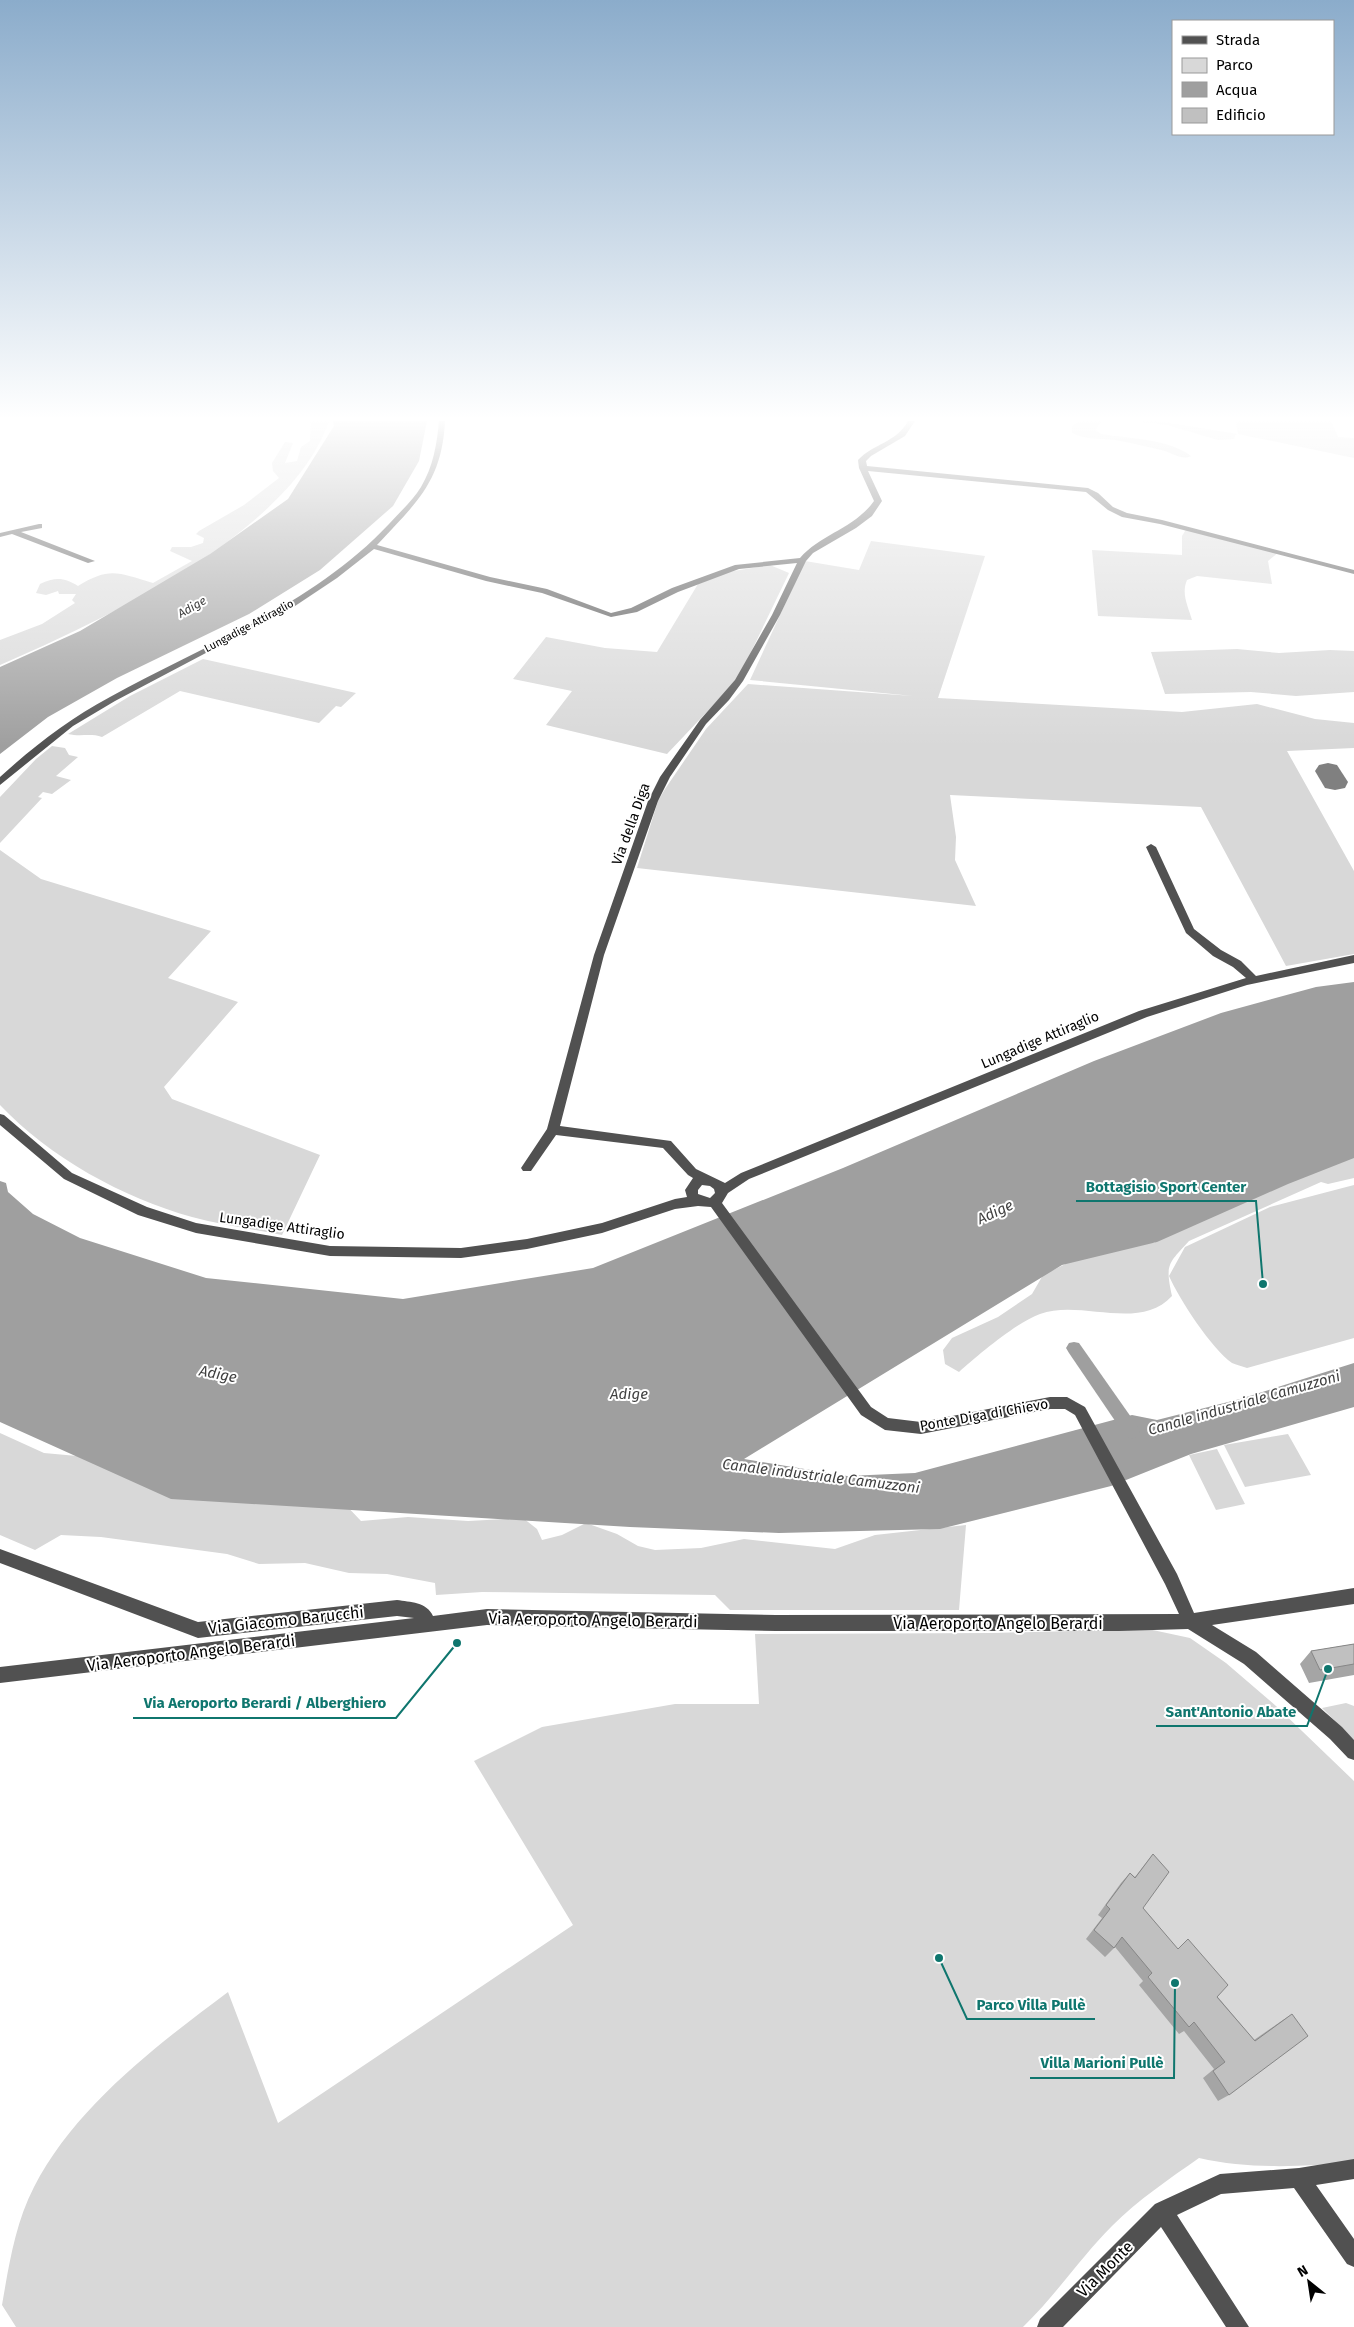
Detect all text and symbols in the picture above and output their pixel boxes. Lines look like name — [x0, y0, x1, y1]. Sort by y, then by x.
legend — [1172, 20, 1334, 135]
text: Strada — [1216, 31, 1260, 49]
text: Parco — [1216, 56, 1253, 74]
text: Acqua — [1216, 81, 1257, 99]
text: Edificio — [1216, 106, 1266, 124]
water label: Adige — [174, 593, 209, 621]
street label: Lungadige Attiraglio — [202, 597, 296, 655]
street label: Via della Diga — [608, 781, 654, 867]
street label: Lungadige Attiraglio — [978, 1007, 1102, 1073]
callout: Bottagisio Sport Center — [1076, 1171, 1256, 1201]
text: Bottagisio Sport Center — [1086, 1178, 1247, 1196]
water label: Adige — [973, 1196, 1016, 1229]
street label: Lungadige Attiraglio — [218, 1209, 346, 1243]
water label: Adige — [197, 1361, 239, 1387]
water label: Canale industriale Camuzzoni — [1146, 1367, 1342, 1439]
water label: Adige — [609, 1385, 648, 1403]
street label: Ponte Diga di Chievo — [918, 1395, 1050, 1435]
water label: Canale industriale Camuzzoni — [721, 1455, 921, 1497]
street label: Via Giacomo Barucchi — [207, 1602, 365, 1638]
street label: Via Aeroporto Angelo Berardi — [488, 1609, 698, 1631]
street label: Via Aeroporto Angelo Berardi — [893, 1614, 1103, 1633]
street label: Via Aeroporto Angelo Berardi — [86, 1631, 296, 1675]
callout: Via Aeroporto Berardi / Alberghiero — [133, 1688, 396, 1718]
text: Via Aeroporto Berardi / Alberghiero — [143, 1694, 387, 1712]
callout: Sant'Antonio Abate — [1156, 1696, 1307, 1726]
text: Sant'Antonio Abate — [1166, 1703, 1296, 1721]
callout: Parco Villa Pullè — [967, 1989, 1095, 2019]
text: Parco Villa Pullè — [977, 1996, 1085, 2014]
callout: Villa Marioni Pullè — [1030, 2048, 1174, 2078]
text: Villa Marioni Pullè — [1039, 2054, 1164, 2072]
street label: Via Monte — [1073, 2237, 1137, 2301]
north arrow — [1284, 2257, 1334, 2307]
text: N — [1294, 2261, 1311, 2281]

